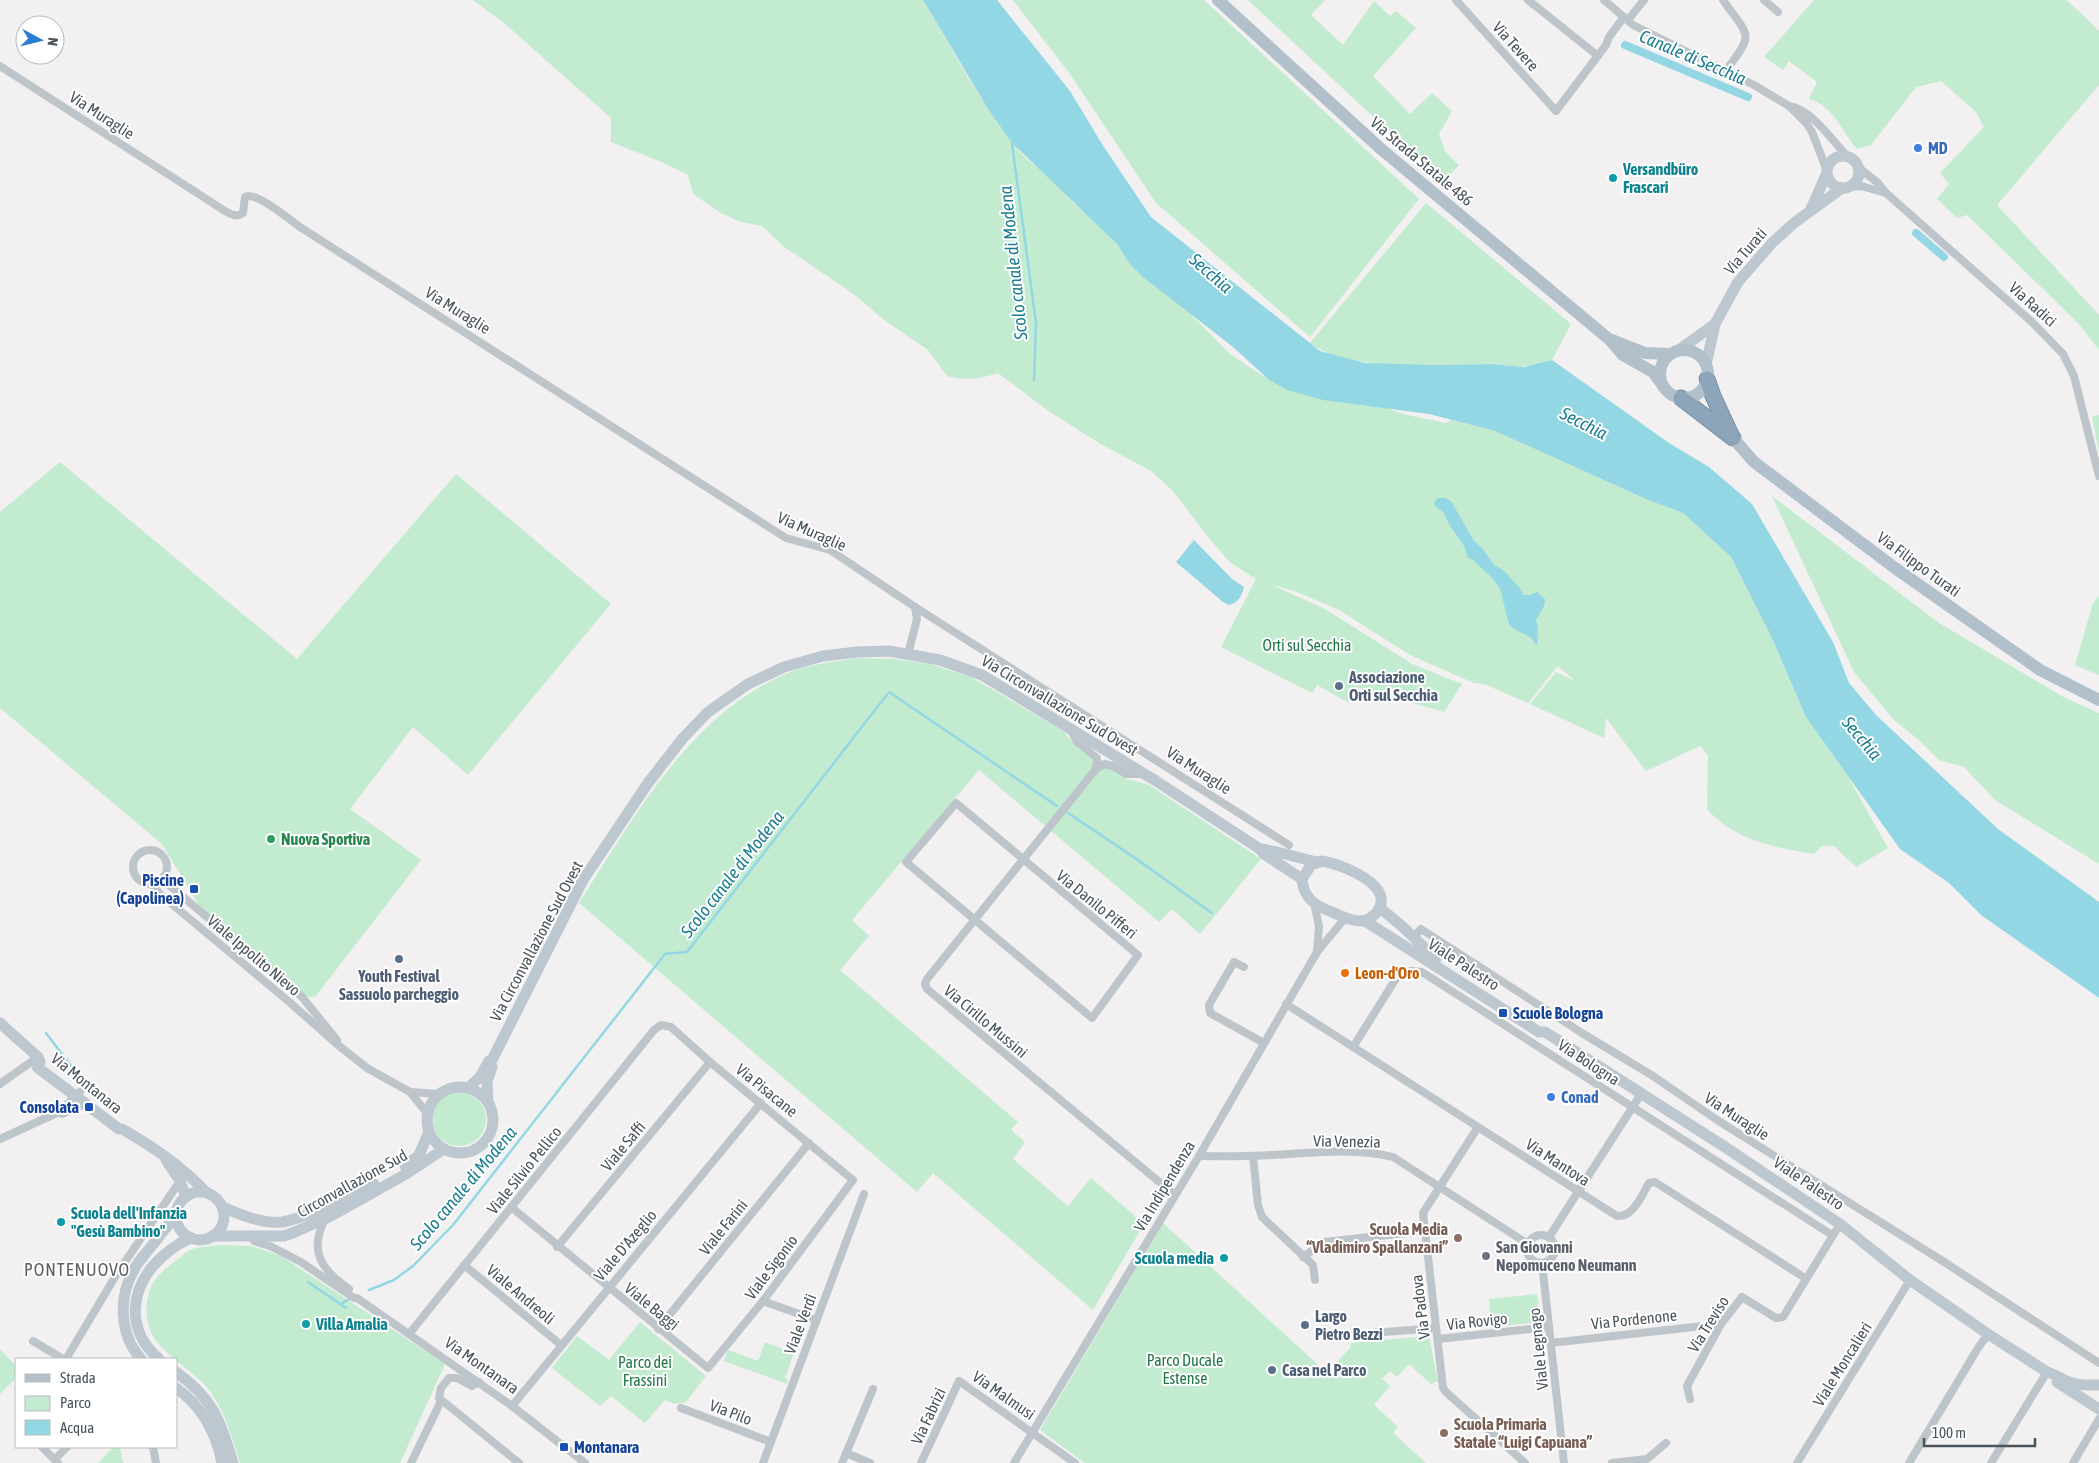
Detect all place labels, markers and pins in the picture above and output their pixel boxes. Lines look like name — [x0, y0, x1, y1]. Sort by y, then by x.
place label: MD — [1928, 139, 1948, 157]
marker: MD — [1912, 142, 1924, 154]
place label: Versandbüro Frascari — [1622, 160, 1699, 196]
marker: Versandbüro Frascari — [1607, 172, 1619, 184]
place label: Associazione Orti sul Secchia — [1348, 668, 1438, 704]
marker: Associazione Orti sul Secchia — [1333, 680, 1345, 692]
place label: Nuova Sportiva — [281, 830, 370, 848]
marker: Nuova Sportiva — [265, 833, 277, 845]
place label: Piscine (Capolinea) — [116, 871, 184, 907]
marker: Piscine (Capolinea) — [188, 883, 200, 895]
marker: Youth Festival Sassuolo parcheggio — [393, 953, 405, 965]
place label: Leon-d'Oro — [1355, 964, 1420, 982]
place label: Youth Festival Sassuolo parcheggio — [339, 967, 459, 1003]
marker: Leon-d'Oro — [1339, 967, 1351, 979]
place label: Scuole Bologna — [1513, 1004, 1603, 1022]
marker: Scuole Bologna — [1497, 1007, 1509, 1019]
place label: Conad — [1561, 1088, 1599, 1106]
marker: Conad — [1545, 1091, 1557, 1103]
place label: Consolata — [20, 1098, 79, 1116]
marker: Consolata — [83, 1101, 95, 1113]
place label: Scuola dell'Infanzia "Gesù Bambino" — [71, 1204, 187, 1240]
marker: Scuola dell'Infanzia "Gesù Bambino" — [55, 1216, 67, 1228]
place label: Scuola Media “Vladimiro Spallanzani” — [1306, 1220, 1448, 1256]
marker: Scuola Media “Vladimiro Spallanzani” — [1452, 1232, 1464, 1244]
place label: San Giovanni Nepomuceno Neumann — [1496, 1238, 1637, 1274]
place label: Scuola media — [1135, 1249, 1214, 1267]
marker: San Giovanni Nepomuceno Neumann — [1480, 1250, 1492, 1262]
marker: Scuola media — [1218, 1252, 1230, 1264]
place label: Largo Pietro Bezzi — [1315, 1307, 1383, 1343]
place label: Villa Amalia — [315, 1315, 388, 1333]
marker: Villa Amalia — [300, 1318, 312, 1330]
marker: Largo Pietro Bezzi — [1299, 1319, 1311, 1331]
place label: Casa nel Parco — [1282, 1361, 1367, 1379]
marker: Casa nel Parco — [1266, 1364, 1278, 1376]
place label: Scuola Primaria Statale “Luigi Capuana” — [1454, 1415, 1593, 1451]
marker: Scuola Primaria Statale “Luigi Capuana” — [1438, 1427, 1450, 1439]
place label: Montanara — [574, 1438, 639, 1456]
marker: Montanara — [558, 1441, 570, 1453]

